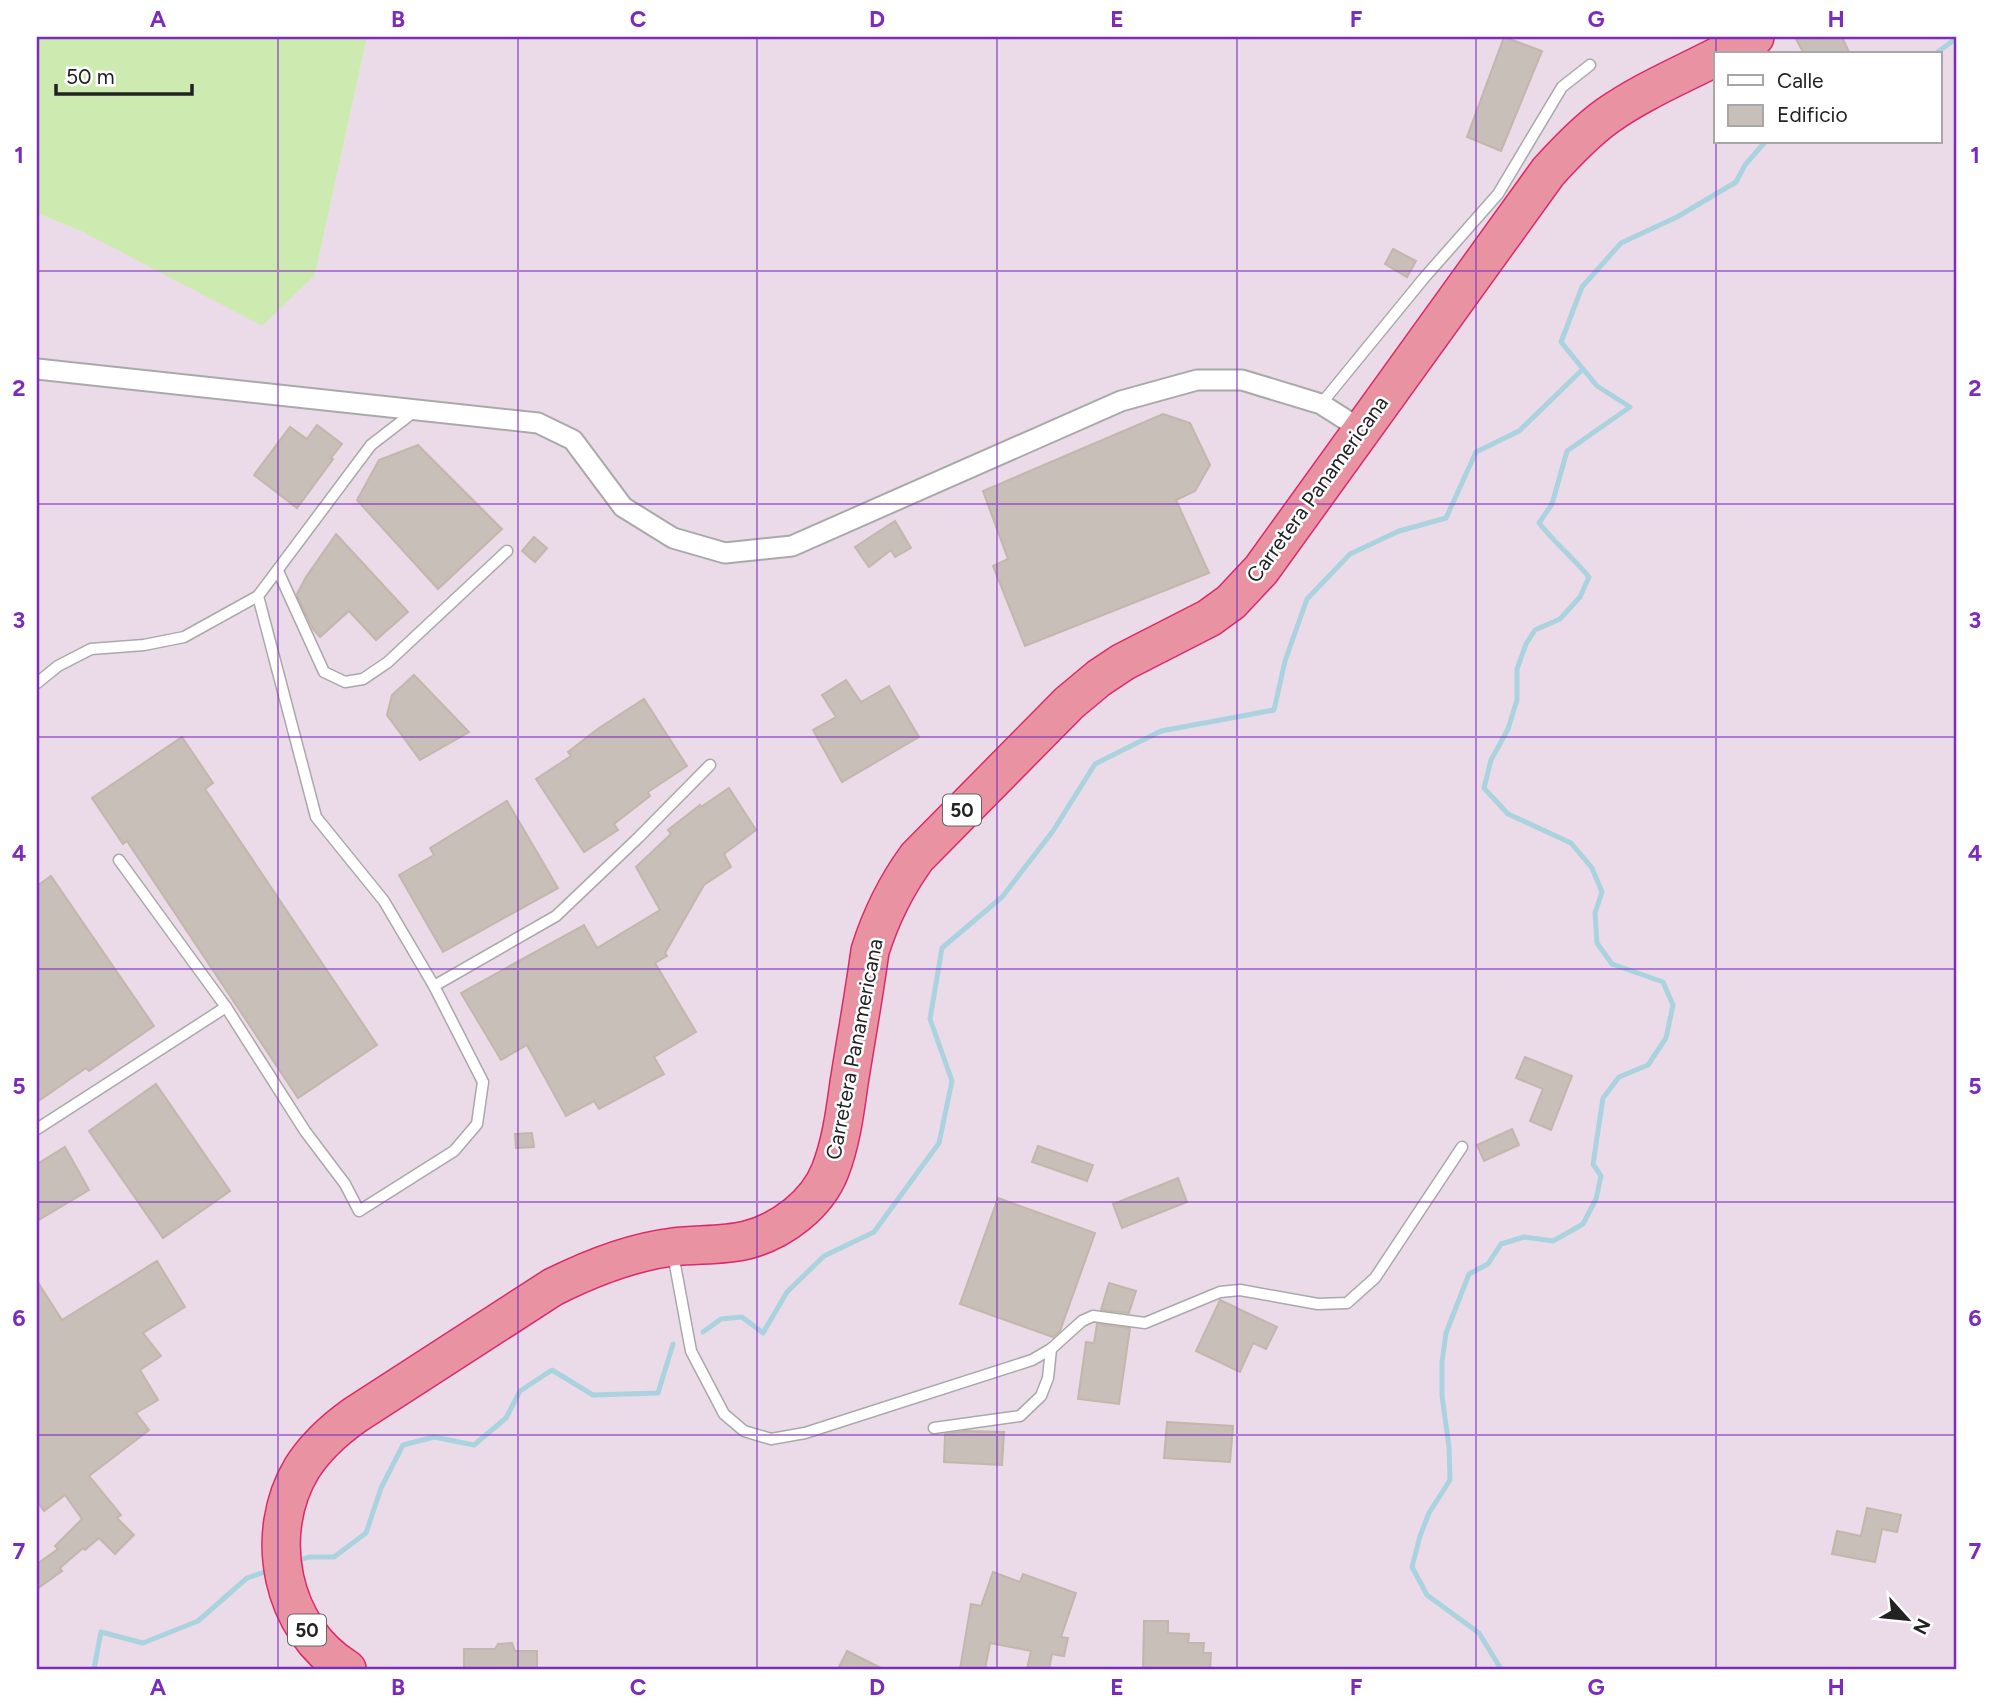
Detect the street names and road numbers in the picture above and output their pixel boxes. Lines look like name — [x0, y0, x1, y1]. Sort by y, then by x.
street label: Carretera Panamericana — [1241, 391, 1393, 587]
road number: 50 — [943, 794, 981, 825]
street label: Carretera Panamericana — [820, 936, 888, 1162]
road number: 50 — [288, 1614, 326, 1646]

